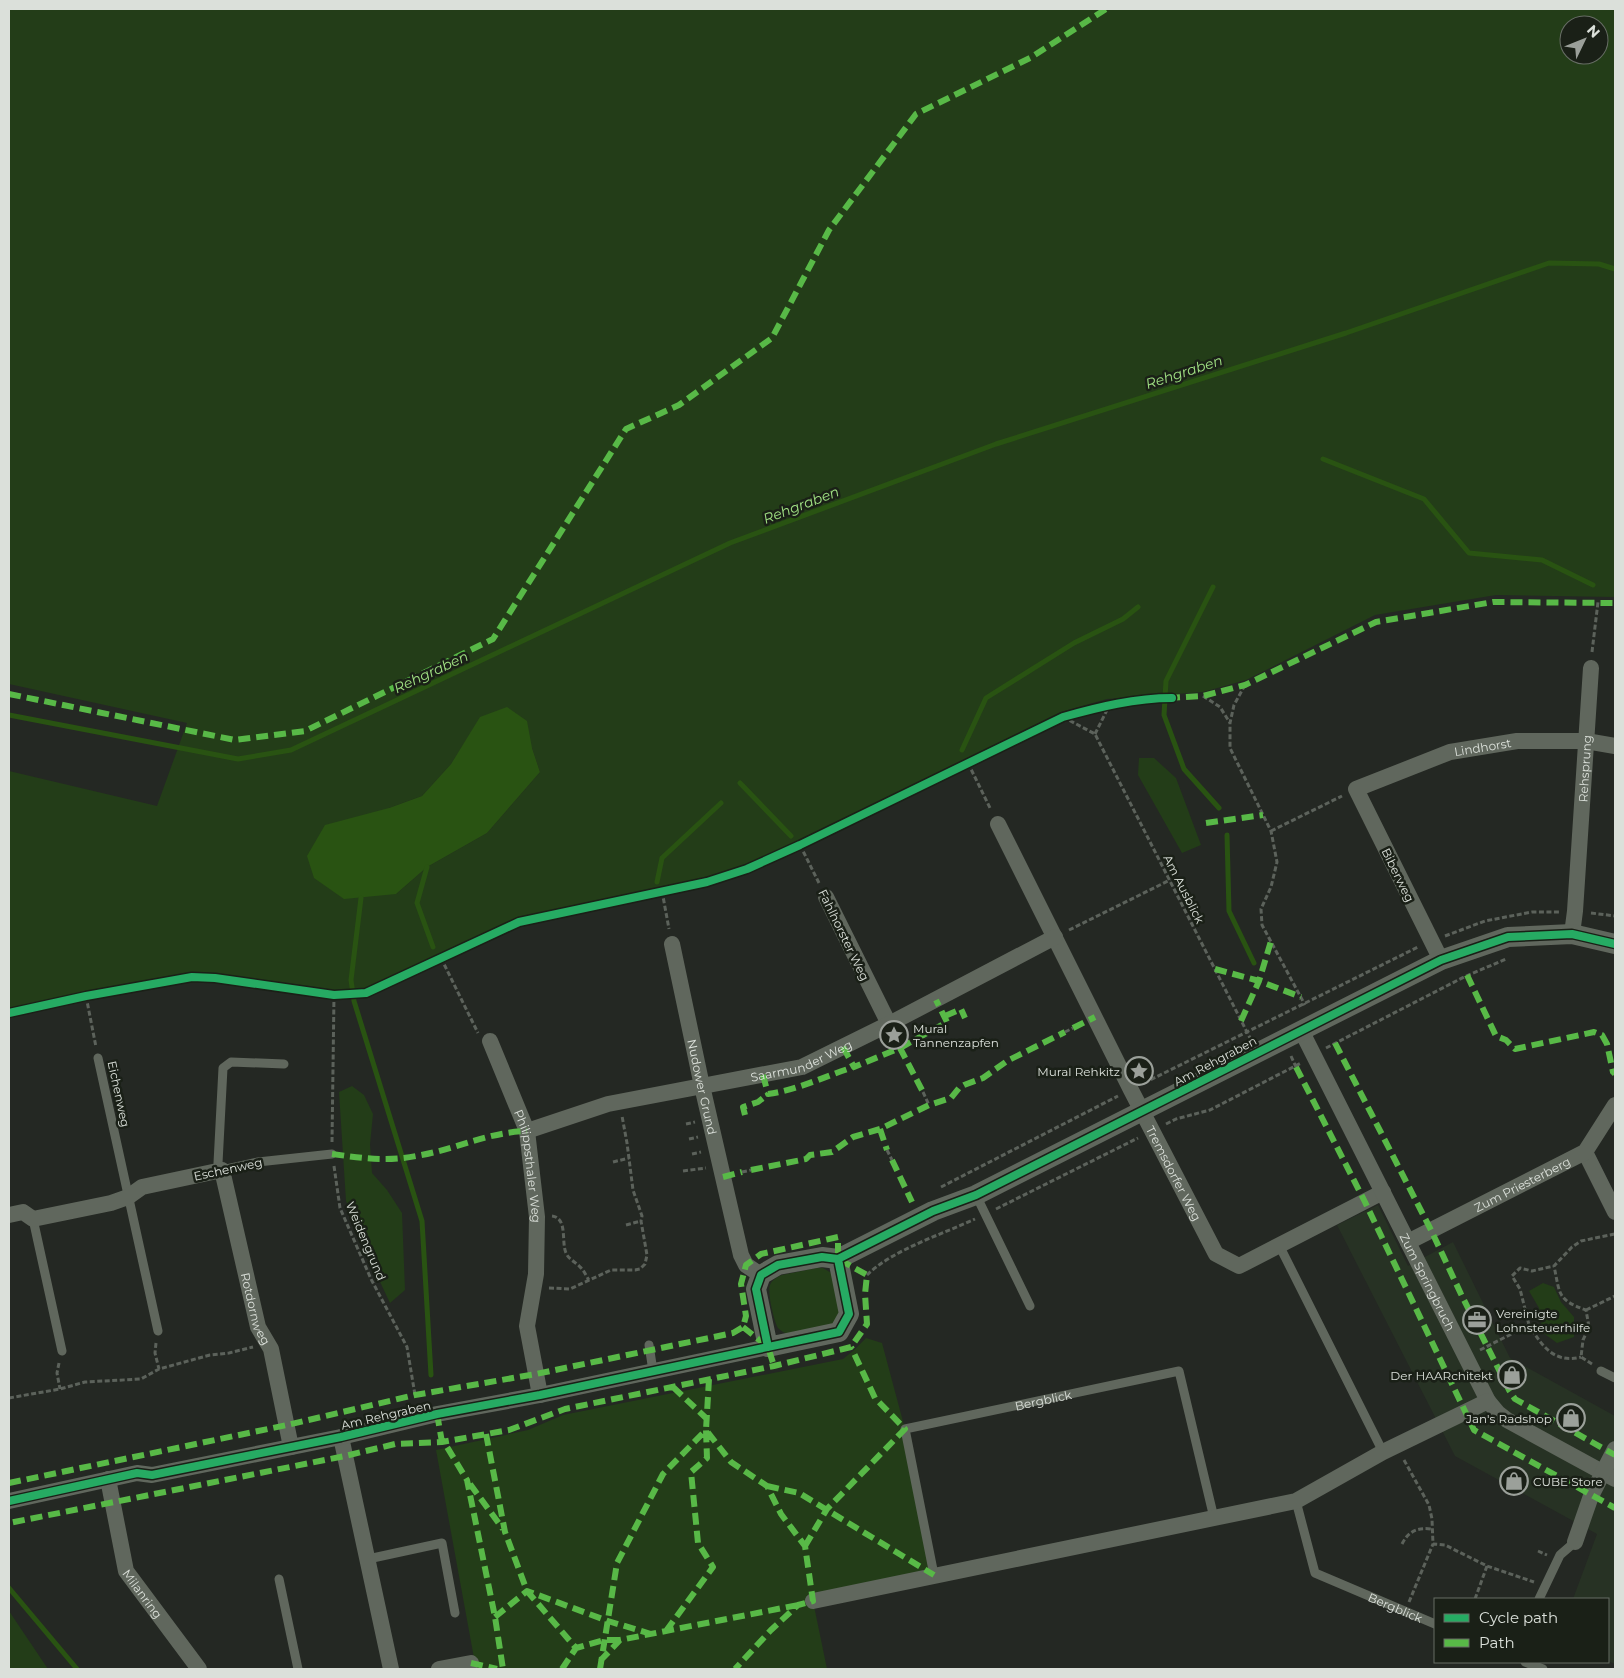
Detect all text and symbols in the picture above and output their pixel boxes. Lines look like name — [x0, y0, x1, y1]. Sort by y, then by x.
north arrow — [1559, 15, 1609, 65]
text: N — [1583, 21, 1604, 41]
water label: Rehgraben — [1143, 351, 1225, 393]
water label: Rehgraben — [760, 482, 842, 528]
water label: Rehgraben — [391, 647, 471, 697]
street label: Rehsprung — [1575, 734, 1594, 803]
street label: Lindhorst — [1453, 735, 1512, 759]
street label: Biberweg — [1378, 845, 1418, 905]
street label: Am Ausblick — [1160, 852, 1208, 927]
street label: Fahlhorster Weg — [815, 887, 873, 983]
place icon: Mural Tannenzapfen — [879, 1020, 909, 1050]
place label: Mural Tannenzapfen — [913, 1021, 999, 1050]
street label: Am Rehgraben — [1171, 1033, 1259, 1089]
street label: Saarmunder Weg — [749, 1036, 854, 1084]
street label: Nudower Grund — [685, 1038, 720, 1136]
place icon: Mural Rehkitz — [1124, 1056, 1154, 1086]
street label: Eichenweg — [105, 1060, 133, 1128]
place label: Mural Rehkitz — [1037, 1064, 1120, 1079]
street label: Philippsthaler Weg — [511, 1107, 545, 1223]
street label: Tremsdorfer Weg — [1143, 1123, 1205, 1223]
street label: Zum Priesterberg — [1471, 1153, 1573, 1215]
street label: Eschenweg — [192, 1154, 264, 1184]
street label: Weidengrund — [343, 1199, 389, 1283]
street label: Zum Springbruch — [1397, 1230, 1459, 1333]
street label: Rotdornweg — [238, 1271, 274, 1347]
office icon: Vereinigte Lohnsteuerhilfe — [1462, 1305, 1492, 1335]
place label: Vereinigte Lohnsteuerhilfe — [1496, 1306, 1590, 1335]
shop icon: Der HAARchitekt — [1497, 1360, 1527, 1390]
place label: Der HAARchitekt — [1390, 1368, 1493, 1383]
street label: Bergblick — [1013, 1386, 1074, 1413]
street label: Am Rehgraben — [340, 1397, 432, 1433]
shop icon: Jan's Radshop — [1556, 1403, 1586, 1433]
place label: Jan's Radshop — [1465, 1411, 1552, 1426]
shop icon: CUBE Store — [1499, 1466, 1529, 1496]
place label: CUBE Store — [1533, 1474, 1603, 1489]
street label: Milanring — [120, 1566, 166, 1621]
street label: Bergblick — [1366, 1589, 1426, 1626]
legend — [1434, 1598, 1609, 1663]
text: Cycle path — [1479, 1608, 1558, 1627]
text: Path — [1479, 1633, 1515, 1652]

